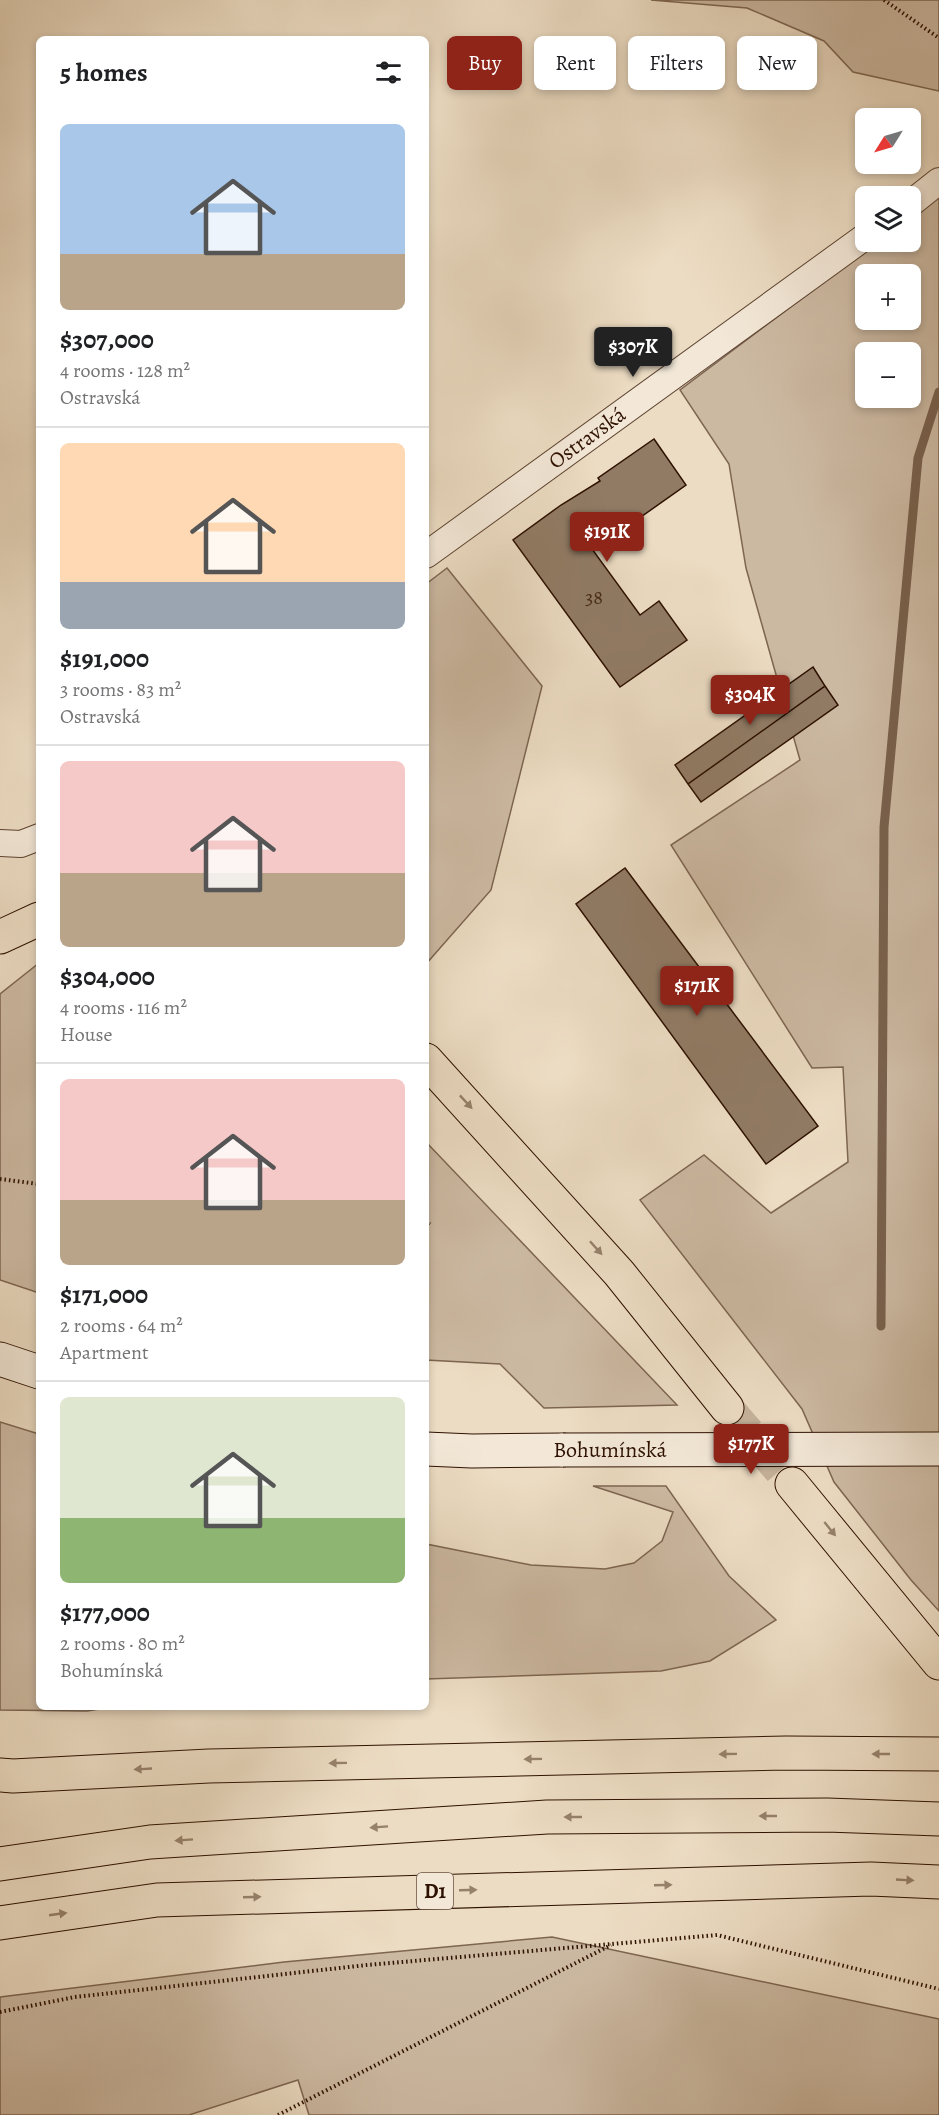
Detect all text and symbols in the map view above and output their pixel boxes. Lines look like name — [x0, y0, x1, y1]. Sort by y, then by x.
chip: Buy — [447, 36, 522, 90]
chip: Rent — [534, 36, 616, 90]
chip: Filters — [628, 36, 725, 90]
chip: New — [737, 36, 817, 90]
text: 5 homes — [60, 55, 148, 90]
icon: filters — [372, 56, 405, 89]
north arrow — [855, 108, 921, 174]
map controls — [855, 108, 921, 408]
icon: home — [179, 163, 287, 271]
button: layers — [855, 186, 921, 252]
button: + — [855, 264, 921, 330]
text: $307,000 — [60, 322, 154, 357]
pin: $307K — [591, 327, 675, 378]
text: $307K — [608, 333, 658, 360]
button: − — [855, 342, 921, 408]
text: 4 rooms · 128 m² — [60, 357, 190, 384]
text: Ostravská — [60, 384, 141, 411]
street label: Ostravská — [542, 399, 632, 476]
icon: home — [179, 482, 287, 590]
pin: $191K — [565, 512, 649, 563]
text: $191K — [584, 518, 630, 545]
house number: 38 — [585, 584, 603, 611]
text: $191,000 — [60, 641, 149, 676]
pin: $304K — [708, 675, 792, 726]
text: 3 rooms · 83 m² — [60, 676, 181, 703]
text: $304K — [725, 681, 775, 708]
text: Ostravská — [60, 703, 141, 730]
icon: home — [179, 800, 287, 908]
text: $304,000 — [60, 959, 155, 994]
pin: $171K — [655, 966, 739, 1017]
text: $171K — [674, 972, 720, 999]
text: 4 rooms · 116 m² — [60, 994, 187, 1021]
text: House — [60, 1021, 112, 1048]
one-way arrow — [459, 1095, 473, 1110]
icon: home — [179, 1118, 287, 1226]
one-way arrow — [589, 1240, 603, 1255]
text: $171,000 — [60, 1277, 148, 1312]
text: 2 rooms · 64 m² — [60, 1312, 183, 1339]
text: Apartment — [60, 1339, 149, 1366]
pin: $177K — [709, 1424, 793, 1475]
text: $177K — [728, 1430, 774, 1457]
street label: Bohumínská — [553, 1435, 668, 1465]
icon: home — [179, 1436, 287, 1544]
one-way arrow — [823, 1521, 836, 1537]
text: $177,000 — [60, 1595, 150, 1630]
text: 2 rooms · 80 m² — [60, 1630, 185, 1657]
text: Bohumínská — [60, 1657, 163, 1684]
one-way arrow — [871, 1749, 890, 1759]
one-way arrow — [718, 1750, 737, 1759]
one-way arrow — [523, 1754, 542, 1763]
one-way arrow — [328, 1758, 347, 1768]
one-way arrow — [133, 1765, 152, 1774]
one-way arrow — [759, 1811, 778, 1820]
one-way arrow — [564, 1812, 583, 1822]
one-way arrow — [369, 1823, 388, 1832]
one-way arrow — [175, 1835, 194, 1844]
road number: D1 — [417, 1873, 453, 1909]
one-way arrow — [895, 1876, 914, 1885]
one-way arrow — [653, 1880, 672, 1889]
one-way arrow — [458, 1886, 477, 1895]
one-way arrow — [242, 1892, 261, 1901]
one-way arrow — [48, 1910, 67, 1919]

